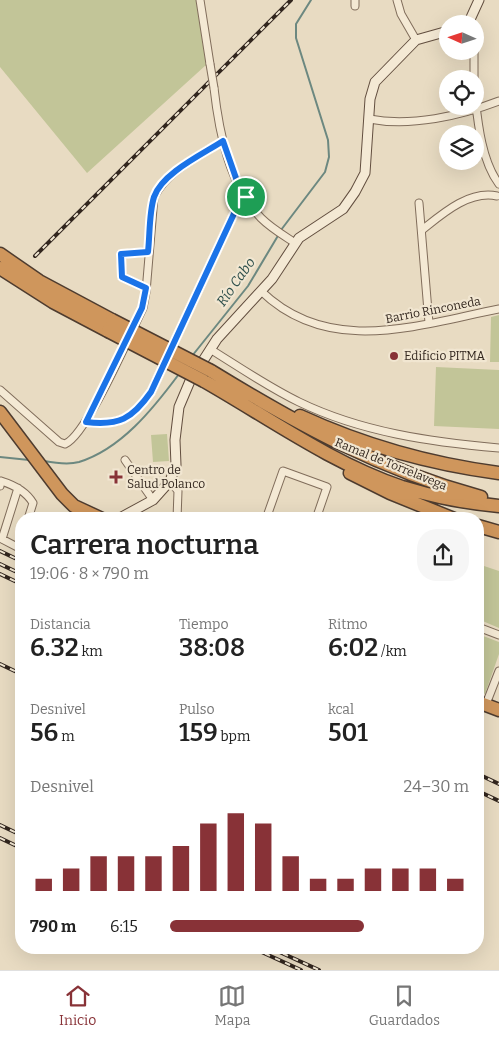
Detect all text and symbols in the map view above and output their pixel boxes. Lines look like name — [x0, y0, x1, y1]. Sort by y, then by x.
north arrow — [439, 15, 484, 60]
map controls — [439, 15, 484, 170]
button: locate — [439, 70, 484, 115]
button: layers — [439, 125, 484, 170]
pin — [225, 176, 267, 218]
icon: arrive — [232, 183, 260, 211]
water label: Río Cabo — [213, 254, 259, 310]
street label: Barrio Rinconeda — [384, 294, 482, 326]
place label: Edificio PITMA — [404, 349, 486, 363]
marker: Edificio PITMA — [388, 350, 400, 362]
street label: Ramal de Torrelavega — [333, 435, 449, 493]
place label: Centro de Salud Polanco — [127, 463, 205, 491]
marker: Centro de Salud Polanco — [109, 470, 123, 484]
text: Carrera nocturna — [30, 528, 259, 561]
button: share — [417, 529, 469, 581]
text: 19:06 · 8 × 790 m — [30, 564, 149, 583]
text: Distancia — [30, 616, 91, 633]
text: Tiempo — [179, 616, 228, 633]
text: Ritmo — [328, 616, 368, 633]
text: 6.32 — [30, 633, 79, 663]
text: 38:08 — [179, 633, 245, 663]
text: 6:02 — [328, 633, 378, 663]
text: km — [79, 643, 103, 660]
text: /km — [378, 643, 407, 660]
text: Desnivel — [30, 701, 86, 718]
text: Pulso — [179, 701, 215, 718]
text: kcal — [328, 701, 354, 718]
text: 56 — [30, 718, 58, 748]
text: 159 — [179, 718, 218, 748]
text: 501 — [328, 718, 368, 748]
text: m — [58, 728, 74, 745]
text: bpm — [218, 728, 250, 745]
text: Desnivel — [30, 777, 94, 796]
text: 24–30 m — [404, 777, 469, 796]
text: 790 m — [30, 917, 76, 936]
text: 6:15 — [110, 917, 138, 936]
tab: Inicio — [59, 982, 96, 1029]
tab: Mapa — [215, 982, 250, 1029]
tab: Guardados — [369, 982, 440, 1029]

